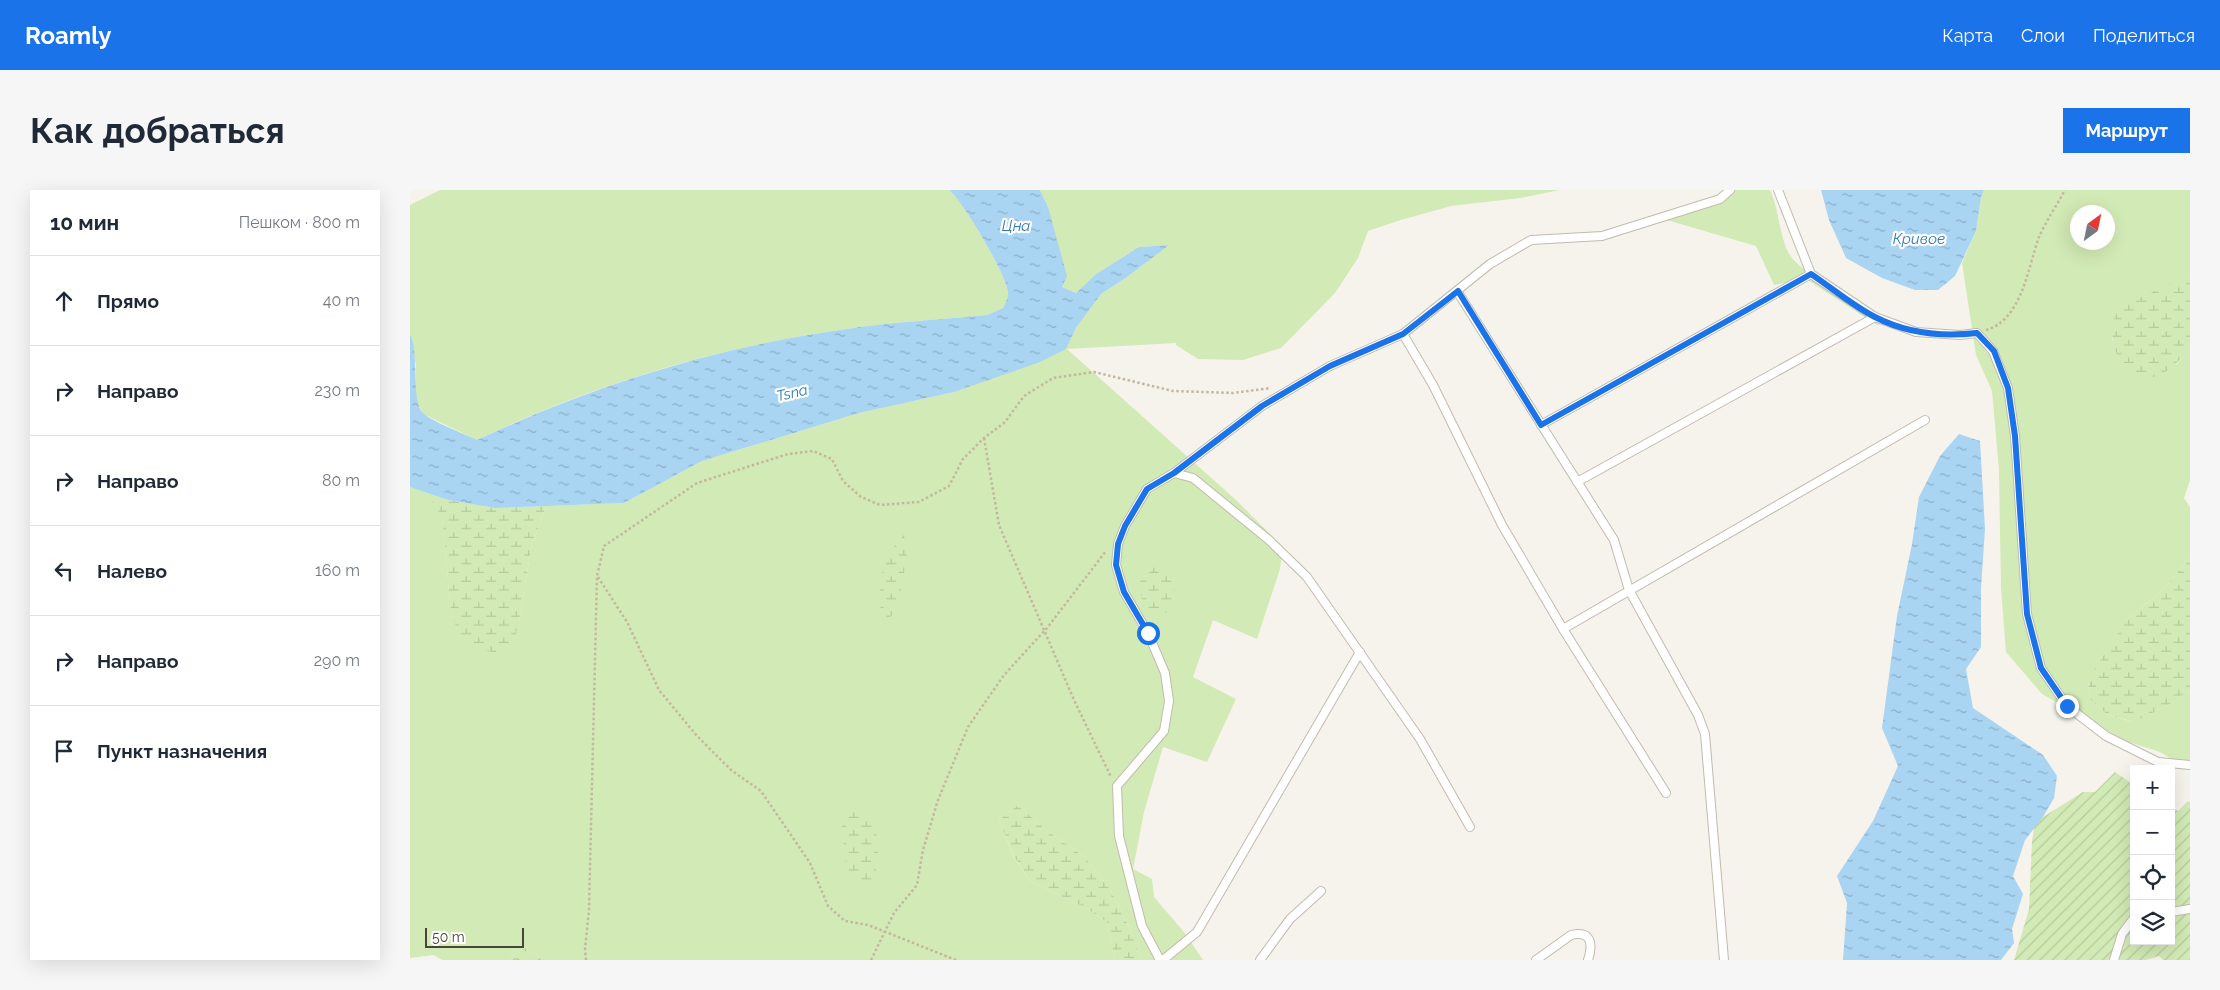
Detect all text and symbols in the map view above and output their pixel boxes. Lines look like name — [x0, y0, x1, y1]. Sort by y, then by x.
text: Roamly — [25, 21, 111, 50]
text: Карта — [1942, 25, 1993, 46]
text: Слои — [2021, 25, 2065, 46]
text: Поделиться — [2093, 25, 2195, 46]
button: Маршрут — [2063, 108, 2190, 153]
text: Как добраться — [30, 110, 285, 151]
north arrow — [2070, 205, 2115, 250]
text: 10 мин — [50, 210, 119, 235]
text: Пешком · 800 m — [239, 213, 360, 232]
water label: Цна — [1002, 217, 1030, 235]
water label: Кривое — [1893, 230, 1945, 248]
icon: ahead — [50, 287, 78, 315]
text: Прямо — [97, 290, 159, 312]
text: 40 m — [323, 291, 360, 310]
icon: right — [50, 377, 78, 405]
text: Направо — [97, 380, 178, 402]
text: 230 m — [315, 381, 360, 400]
water label: Tsna — [775, 381, 810, 405]
icon: right — [50, 467, 78, 495]
text: Направо — [97, 470, 178, 492]
text: 80 m — [322, 471, 360, 490]
icon: left — [50, 557, 78, 585]
text: Налево — [97, 560, 167, 582]
text: 160 m — [315, 561, 360, 580]
route start — [1137, 622, 1160, 645]
icon: right — [50, 647, 78, 675]
text: Направо — [97, 650, 178, 672]
text: 290 m — [314, 651, 360, 670]
route end — [2056, 695, 2079, 718]
icon: arrive — [50, 737, 78, 765]
text: Пункт назначения — [97, 740, 267, 762]
map controls — [2130, 765, 2175, 945]
button: + — [2130, 765, 2175, 810]
button: − — [2130, 810, 2175, 855]
button: locate — [2130, 855, 2175, 900]
button: layers — [2130, 900, 2175, 945]
scale bar — [425, 925, 524, 948]
text: 50 m — [432, 929, 465, 945]

